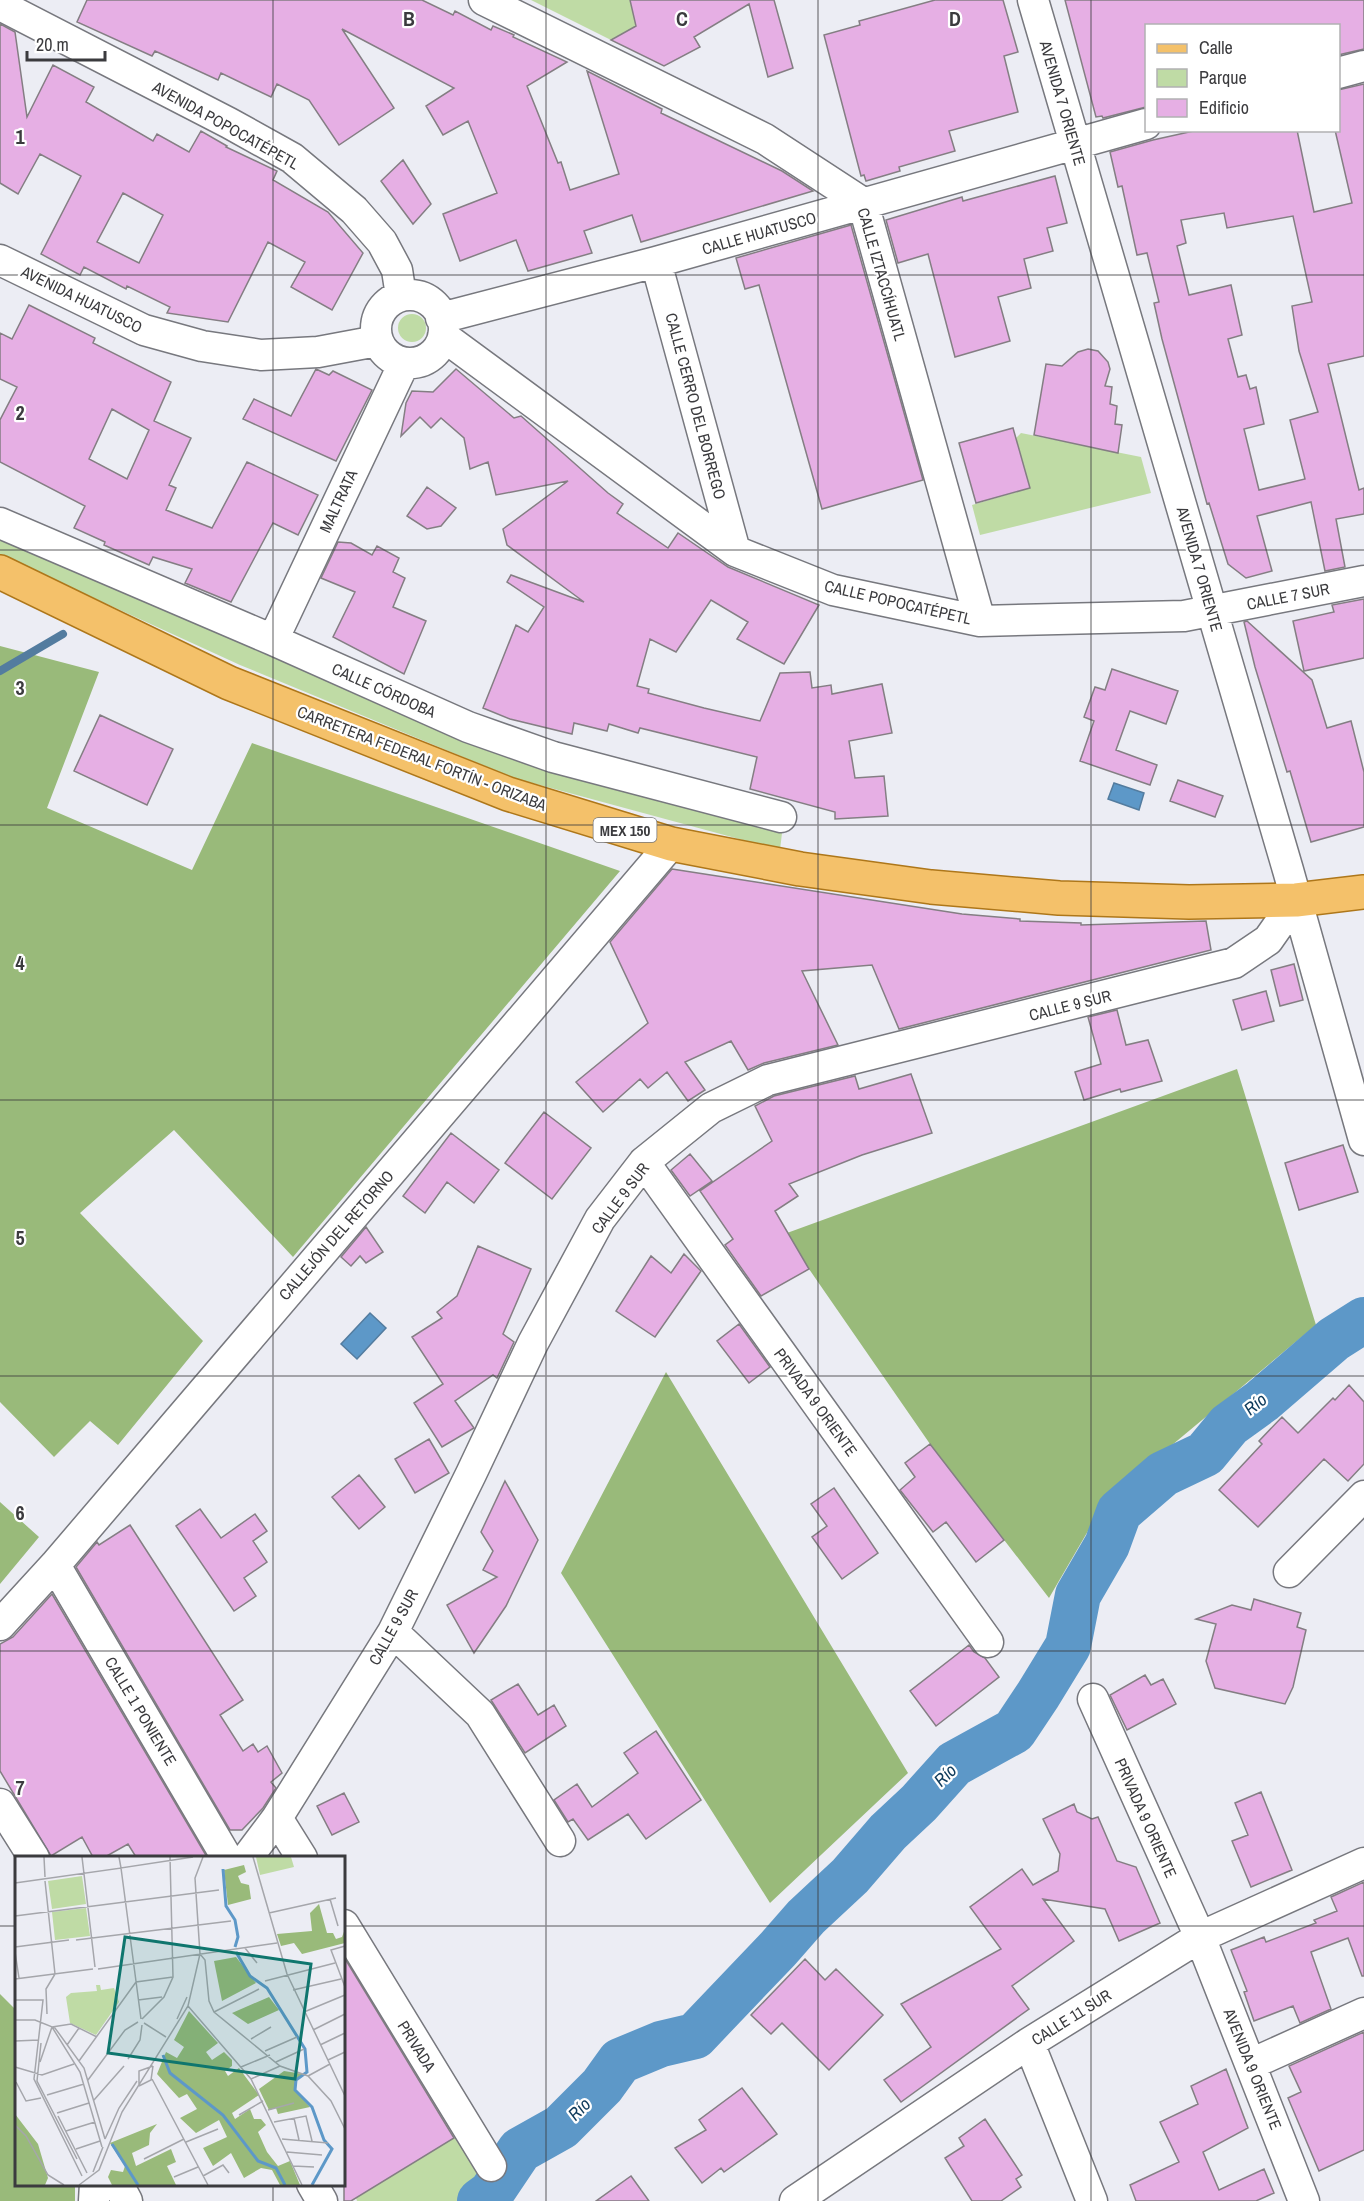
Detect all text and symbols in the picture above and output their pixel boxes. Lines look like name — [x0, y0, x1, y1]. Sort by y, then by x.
text: B — [403, 5, 415, 32]
text: C — [676, 5, 688, 32]
text: D — [949, 5, 961, 32]
scale bar — [27, 24, 105, 62]
legend — [1145, 24, 1340, 132]
text: 20 m — [36, 32, 69, 57]
text: Calle — [1199, 35, 1233, 60]
street label: AVENIDA 7 ORIENTE — [1034, 37, 1091, 168]
text: Parque — [1199, 65, 1247, 90]
street label: AVENIDA POPOCATÉPETL — [148, 75, 304, 175]
text: Edificio — [1199, 95, 1249, 120]
text: 1 — [15, 123, 25, 150]
street label: CALLE IZTACCÍHUATL — [852, 205, 912, 344]
street label: CALLE HUATUSCO — [699, 206, 819, 260]
street label: AVENIDA HUATUSCO — [17, 260, 146, 338]
street label: CALLE CERRO DEL BORREGO — [661, 310, 731, 502]
text: 2 — [15, 399, 25, 426]
street label: MALTRATA — [314, 466, 362, 536]
street label: AVENIDA 7 ORIENTE — [1171, 503, 1228, 634]
street label: CALLE POPOCATÉPETL — [822, 574, 974, 630]
street label: CALLE 7 SUR — [1245, 577, 1332, 615]
street label: CALLE CÓRDOBA — [329, 657, 440, 723]
text: 3 — [15, 674, 25, 701]
street label: CARRETERA FEDERAL FORTÍN - ORIZABA — [294, 700, 550, 816]
road number: MEX 150 — [594, 818, 656, 842]
text: 4 — [15, 949, 25, 976]
street label: CALLE 9 SUR — [1027, 984, 1114, 1026]
street label: CALLE 9 SUR — [586, 1157, 654, 1238]
street label: CALLEJÓN DEL RETORNO — [273, 1165, 399, 1305]
text: 5 — [15, 1224, 25, 1251]
street label: PRIVADA 9 ORIENTE — [769, 1343, 863, 1461]
water label: Río — [1238, 1387, 1272, 1421]
text: 6 — [15, 1499, 25, 1526]
street label: CALLE 9 SUR — [363, 1585, 423, 1669]
street label: CALLE 1 PONIENTE — [100, 1653, 182, 1769]
street label: PRIVADA 9 ORIENTE — [1110, 1755, 1182, 1881]
water label: Río — [928, 1758, 962, 1792]
text: 7 — [15, 1774, 25, 1801]
inset map — [15, 1856, 345, 2186]
street label: CALLE 11 SUR — [1027, 1983, 1116, 2050]
street label: AVENIDA 9 ORIENTE — [1218, 2004, 1287, 2133]
street label: PRIVADA — [393, 2016, 441, 2076]
water label: Río — [562, 2092, 596, 2126]

